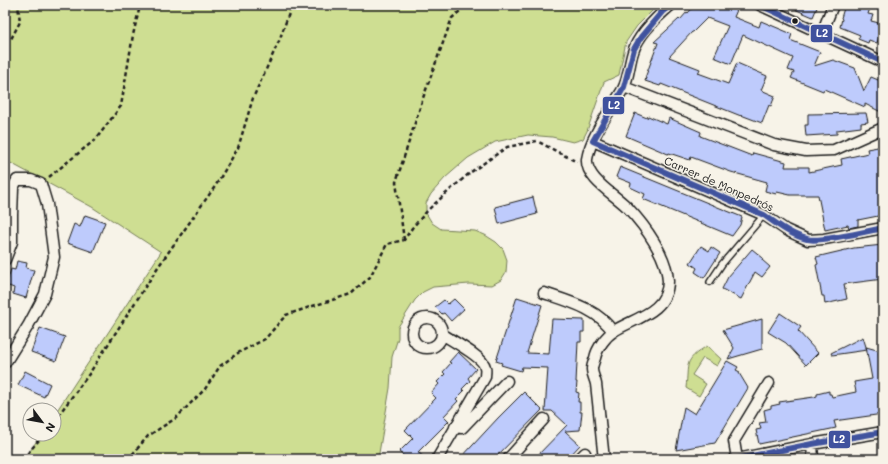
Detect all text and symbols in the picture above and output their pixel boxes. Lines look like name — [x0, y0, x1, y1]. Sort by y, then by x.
unlabelled marker — [790, 16, 800, 26]
line badge: L2 — [810, 24, 833, 43]
text: L2 — [816, 25, 828, 40]
line badge: L2 — [602, 96, 625, 115]
text: L2 — [608, 97, 620, 112]
street label: Carrer de Monpedrós — [662, 153, 776, 214]
north arrow — [22, 402, 62, 442]
text: N — [42, 420, 59, 435]
line badge: L2 — [828, 430, 851, 449]
text: L2 — [833, 431, 845, 446]

